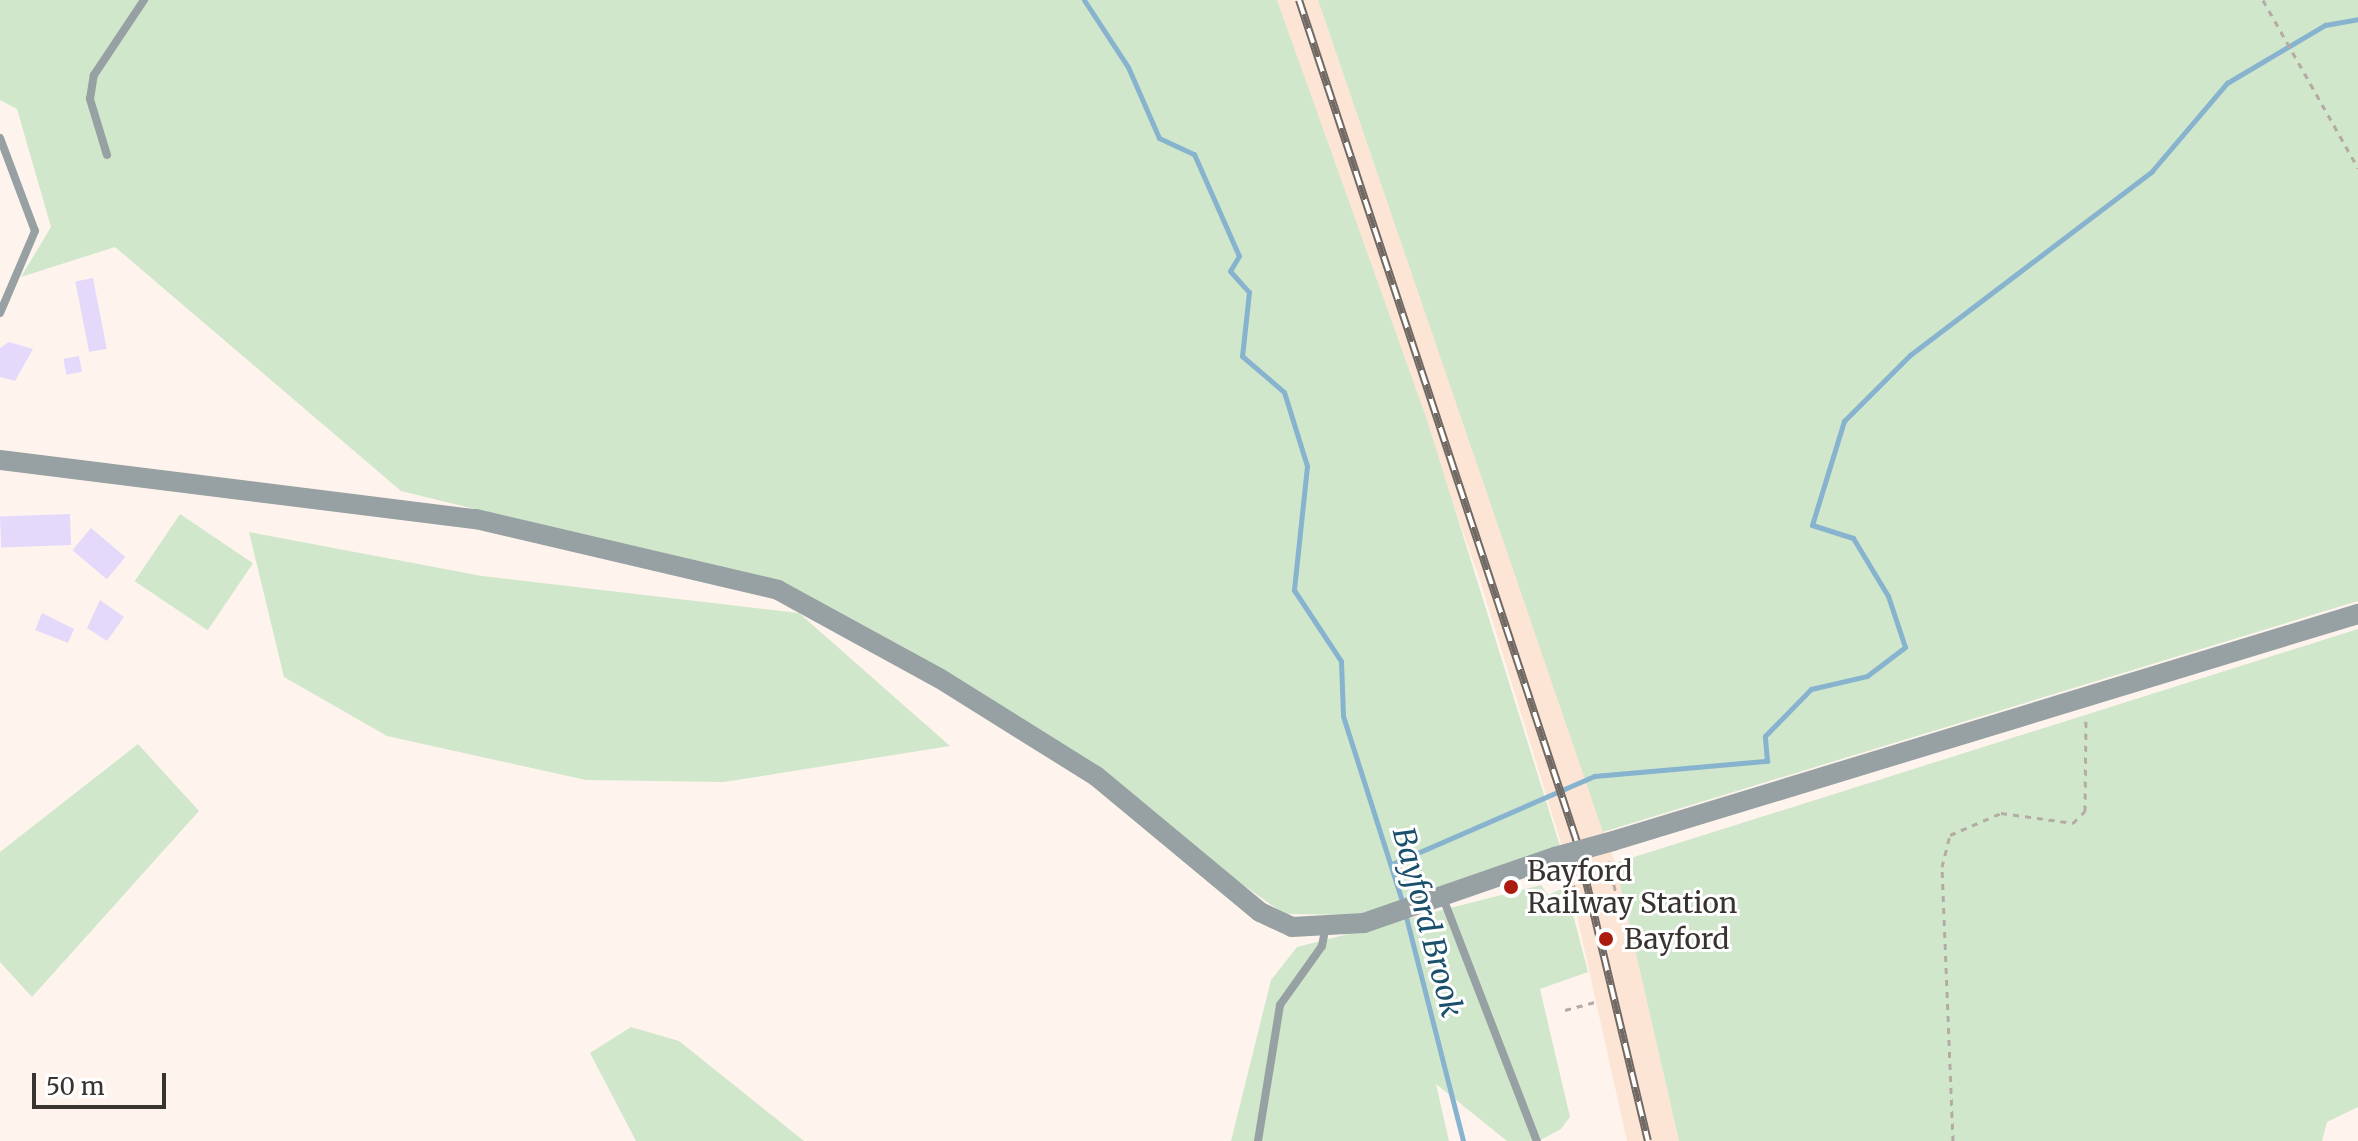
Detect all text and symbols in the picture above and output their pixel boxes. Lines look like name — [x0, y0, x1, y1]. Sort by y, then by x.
water label: Bayford Brook — [1385, 823, 1471, 1021]
place label: Bayford Railway Station — [1527, 854, 1737, 920]
marker: Bayford Railway Station — [1502, 878, 1520, 896]
place label: Bayford — [1624, 922, 1729, 956]
marker: Bayford — [1595, 928, 1617, 950]
scale bar — [36, 1057, 170, 1107]
text: 50 m — [46, 1071, 105, 1102]

